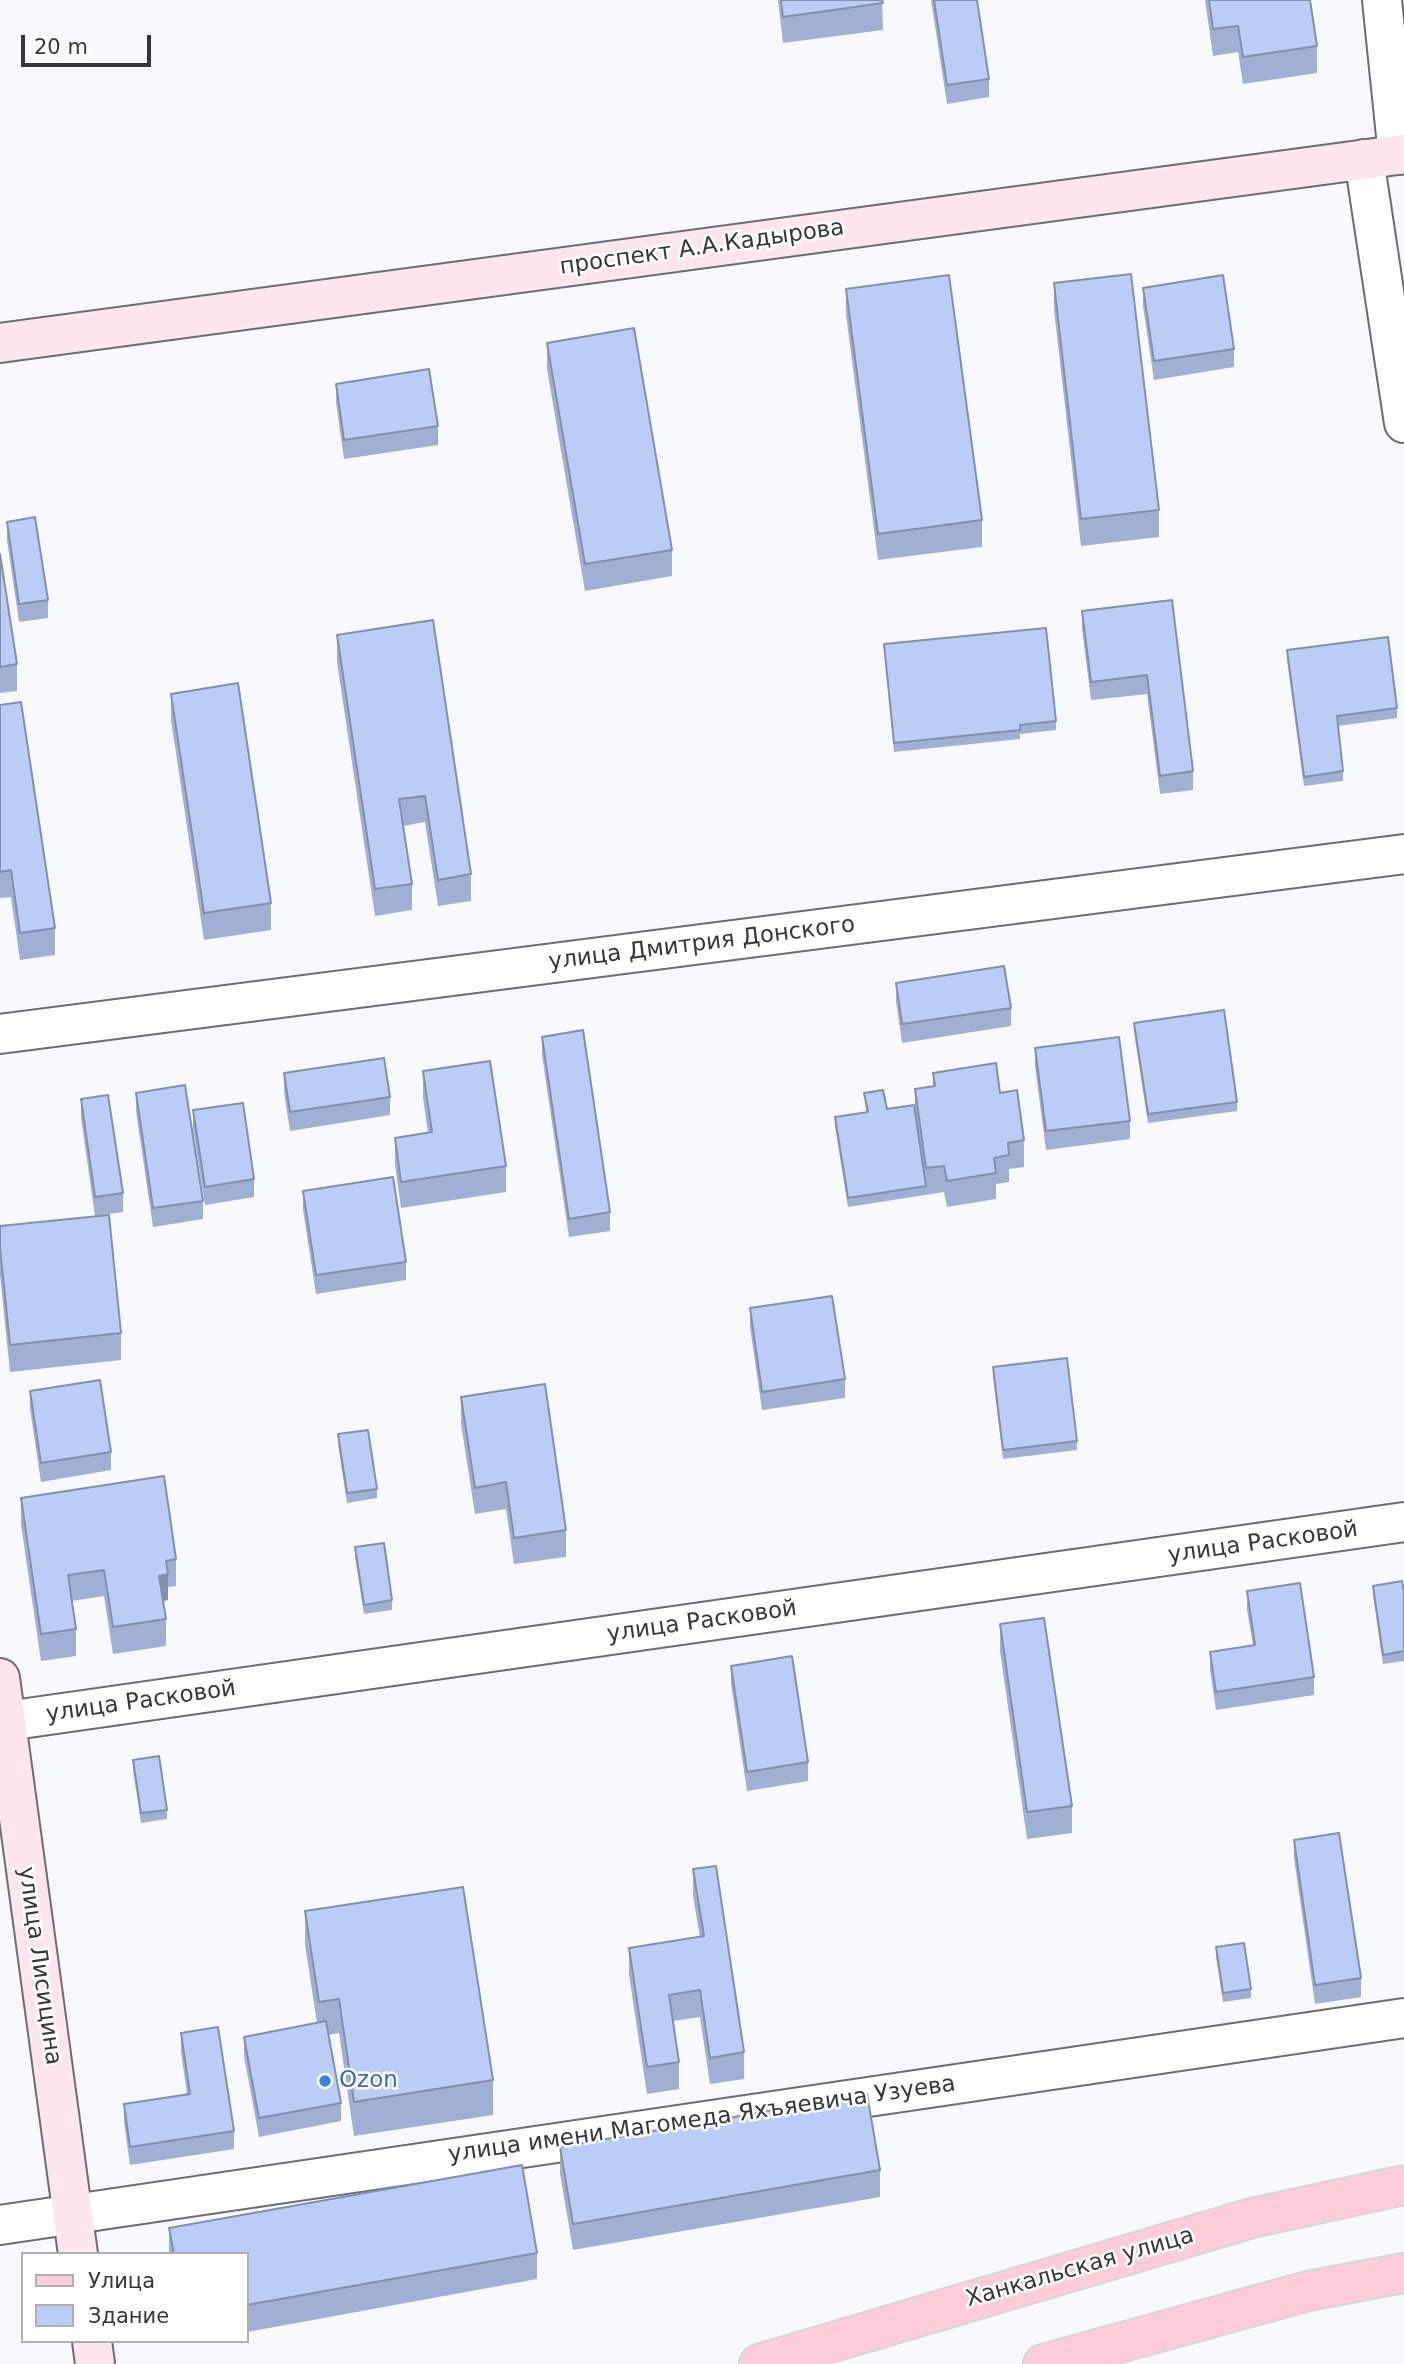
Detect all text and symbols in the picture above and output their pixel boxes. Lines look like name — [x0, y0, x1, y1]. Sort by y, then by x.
scale bar — [24, 21, 154, 65]
text: 20 m — [34, 35, 88, 59]
street label: проспект А.А.Кадырова — [558, 214, 846, 282]
street label: улица Дмитрия Донского — [547, 912, 857, 976]
street label: улица Расковой — [1166, 1516, 1360, 1570]
street label: улица Расковой — [605, 1595, 799, 1649]
street label: улица Расковой — [44, 1675, 238, 1729]
street label: улица Лисицина — [11, 1865, 67, 2067]
place label: Ozon — [339, 2067, 398, 2095]
street label: улица имени Магомеда Яхъяевича Узуева — [447, 2071, 957, 2169]
marker: Ozon — [317, 2073, 333, 2089]
street label: Ханкальская улица — [963, 2222, 1197, 2314]
legend — [21, 2252, 248, 2343]
text: Улица — [88, 2269, 155, 2293]
text: Здание — [88, 2304, 169, 2328]

